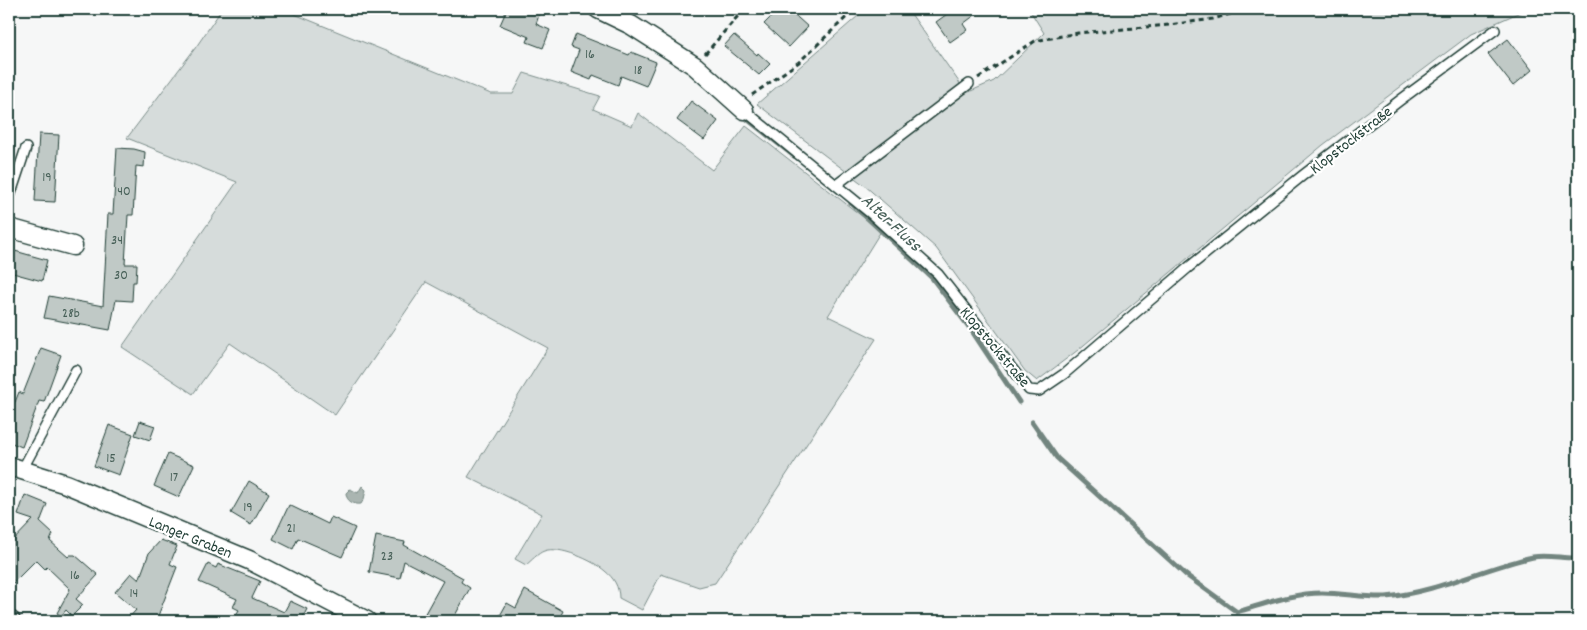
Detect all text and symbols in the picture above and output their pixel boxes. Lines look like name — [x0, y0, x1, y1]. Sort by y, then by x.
house number: 16 — [585, 45, 595, 65]
house number: 18 — [634, 61, 643, 81]
street label: Klopstockstraße — [1305, 101, 1398, 181]
house number: 19 — [42, 168, 52, 188]
house number: 40 — [117, 182, 131, 202]
water label: Alter Fluss — [854, 189, 926, 259]
house number: 34 — [111, 231, 123, 251]
house number: 30 — [114, 266, 128, 286]
street label: Klopstockstraße — [953, 302, 1035, 393]
house number: 28b — [62, 304, 80, 324]
house number: 15 — [106, 449, 116, 469]
house number: 17 — [170, 468, 178, 488]
house number: 19 — [243, 498, 253, 518]
street label: Langer Graben — [145, 511, 235, 565]
house number: 21 — [286, 519, 296, 539]
house number: 23 — [381, 547, 393, 567]
house number: 16 — [70, 566, 80, 586]
house number: 14 — [130, 584, 138, 604]

